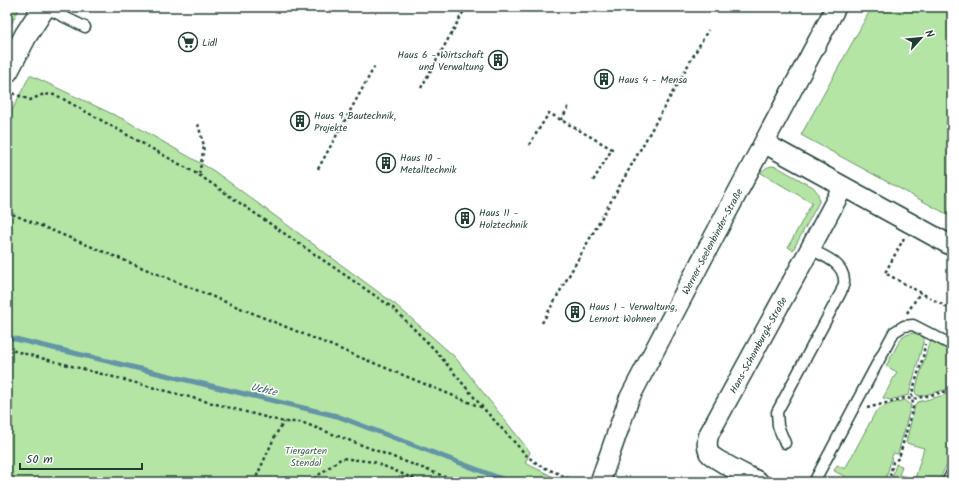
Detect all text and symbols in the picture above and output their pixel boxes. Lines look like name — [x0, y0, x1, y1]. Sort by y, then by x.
north arrow — [901, 18, 941, 58]
text: N — [919, 27, 939, 41]
supermarket icon: Lidl — [177, 31, 199, 53]
place label: Lidl — [202, 35, 218, 51]
place label: Haus 6 - Wirtschaft und Verwaltung — [398, 47, 484, 75]
building icon: Haus 6 - Wirtschaft und Verwaltung — [487, 49, 509, 71]
building icon: Haus 4 - Mensa — [593, 68, 615, 90]
place label: Haus 4 - Mensa — [618, 72, 688, 88]
place label: Haus 9 Bautechnik, Projekte — [314, 108, 396, 136]
building icon: Haus 9 Bautechnik, Projekte — [289, 110, 311, 132]
place label: Haus 10 - Metalltechnik — [400, 150, 457, 178]
building icon: Haus 10 - Metalltechnik — [375, 152, 397, 174]
street label: Werner-Seelenbinder-Straße — [678, 185, 747, 298]
place label: Haus 11 - Holztechnik — [479, 205, 528, 233]
building icon: Haus 11 - Holztechnik — [454, 207, 476, 229]
street label: Hans-Schomburgk-Straße — [726, 294, 792, 397]
place label: Haus 1 - Verwaltung, Lernort Wohnen — [589, 299, 677, 327]
building icon: Haus 1 - Verwaltung, Lernort Wohnen — [564, 301, 586, 323]
water label: Uchte — [249, 378, 280, 402]
park label: Tiergarten Stendal — [285, 443, 327, 471]
scale bar — [20, 445, 142, 471]
text: 50 m — [26, 450, 53, 469]

